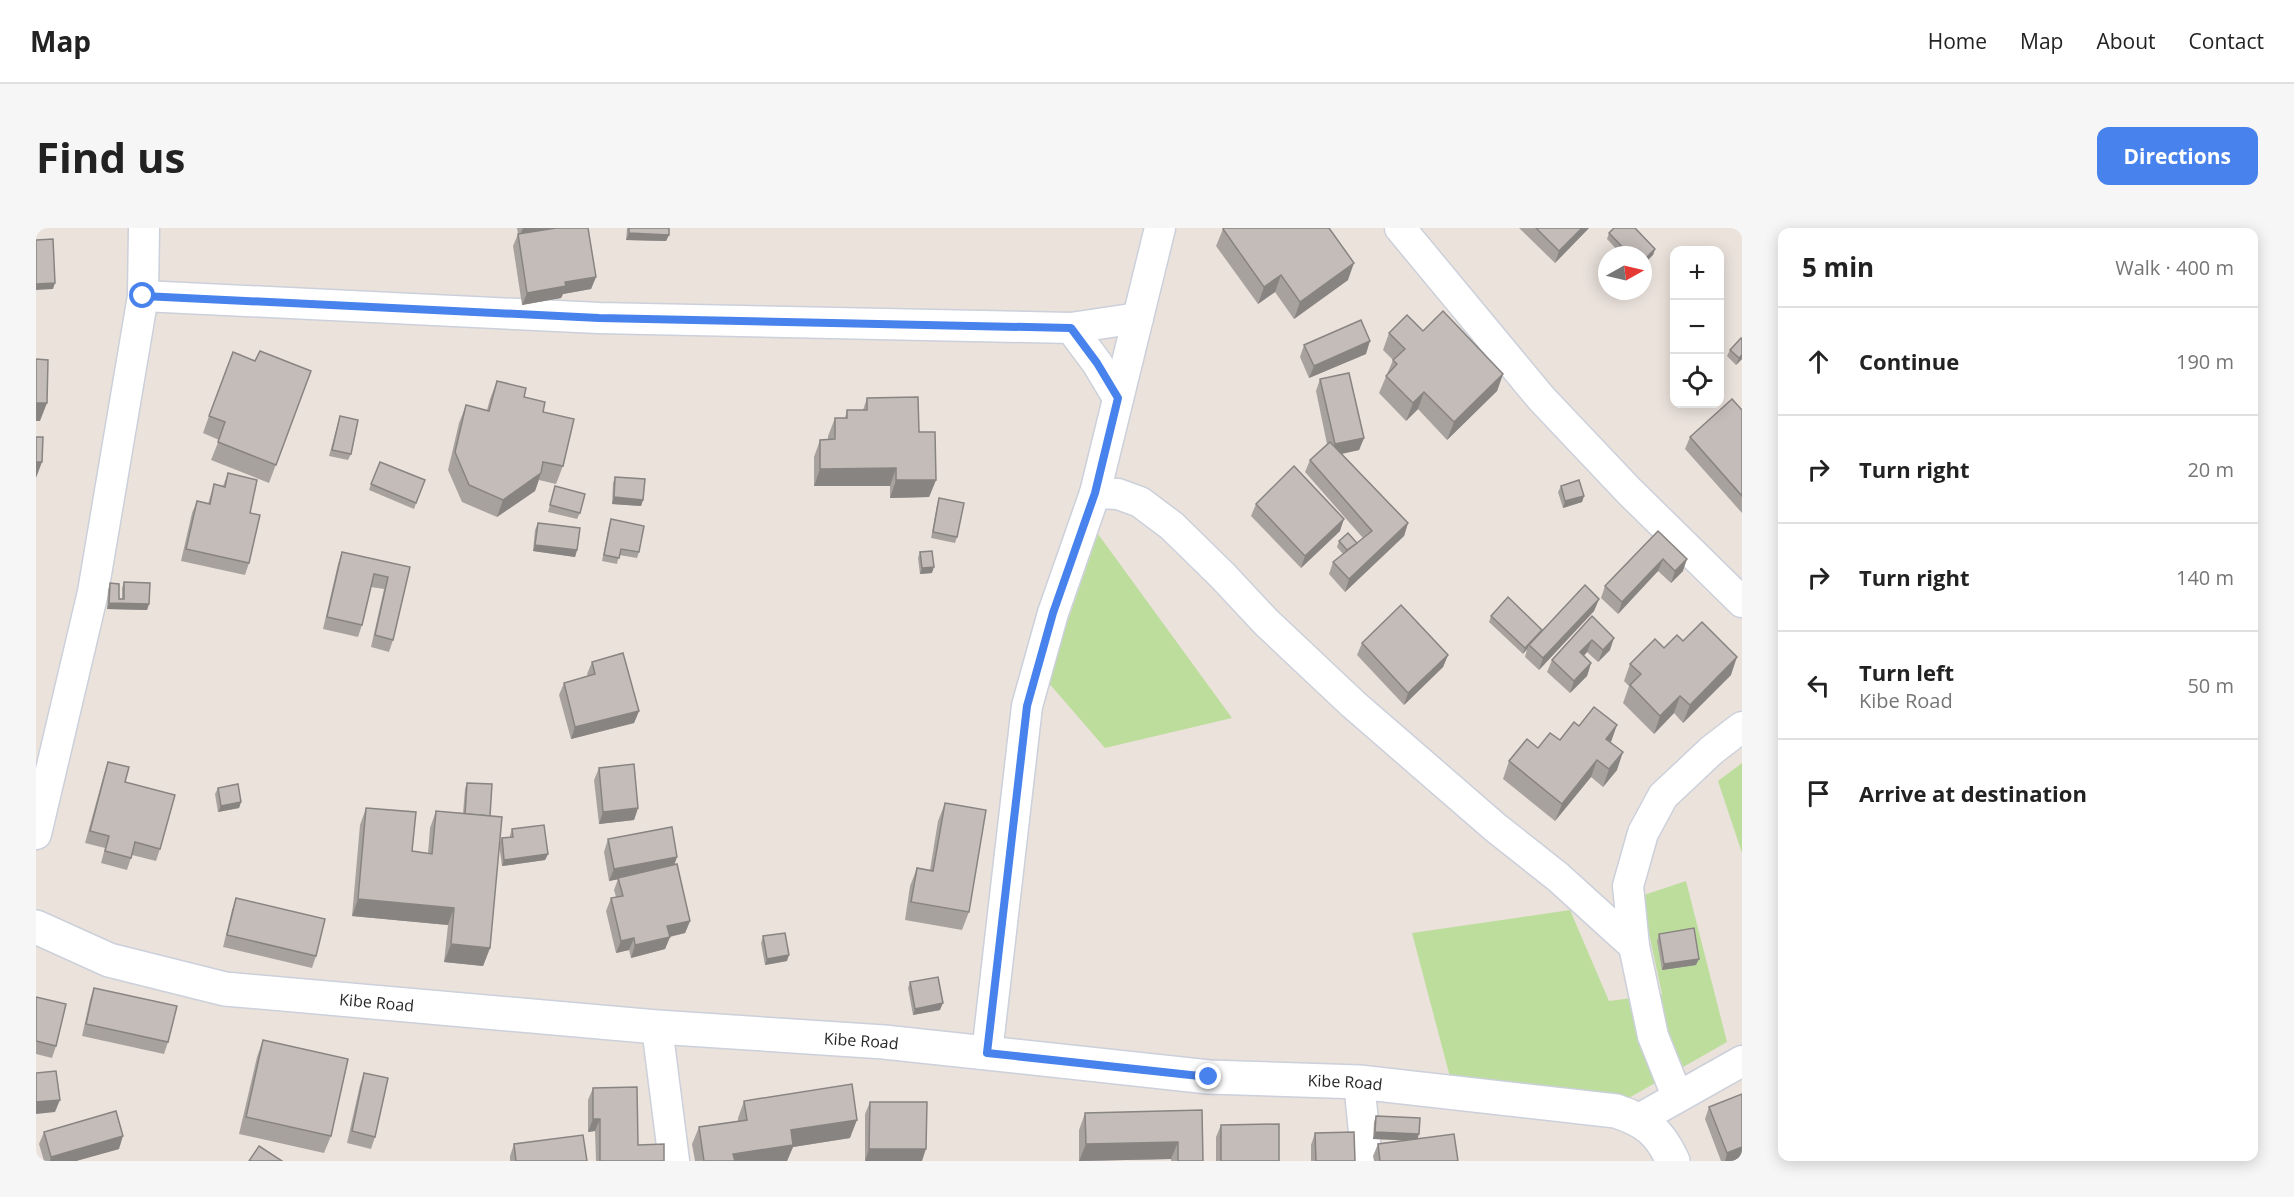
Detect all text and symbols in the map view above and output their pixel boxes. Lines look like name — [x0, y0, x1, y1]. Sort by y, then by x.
text: Map — [30, 22, 91, 60]
text: Home — [1928, 27, 1987, 55]
text: Map — [2020, 27, 2063, 55]
text: About — [2096, 27, 2156, 55]
text: Contact — [2189, 27, 2264, 55]
button: Directions — [2097, 127, 2258, 185]
text: Find us — [36, 128, 185, 185]
north arrow — [1598, 246, 1652, 300]
map controls — [1670, 246, 1724, 408]
button: + — [1670, 246, 1724, 300]
text: 5 min — [1802, 249, 1874, 285]
text: Walk · 400 m — [2115, 254, 2234, 281]
route start — [129, 282, 155, 308]
button: − — [1670, 300, 1724, 354]
icon: ahead — [1802, 345, 1835, 378]
text: Continue — [1859, 346, 1959, 376]
text: 190 m — [2176, 348, 2234, 375]
button: locate — [1670, 354, 1724, 408]
icon: right — [1802, 453, 1835, 486]
text: Turn right — [1859, 454, 1970, 484]
text: 20 m — [2187, 456, 2234, 483]
icon: right — [1802, 561, 1835, 594]
text: Turn right — [1859, 562, 1970, 592]
text: 140 m — [2176, 564, 2234, 591]
text: Turn left — [1859, 657, 1954, 687]
icon: left — [1802, 669, 1835, 702]
text: 50 m — [2187, 672, 2234, 699]
text: Kibe Road — [1859, 687, 1953, 714]
icon: arrive — [1802, 777, 1835, 810]
text: Arrive at destination — [1859, 778, 2087, 808]
street label: Kibe Road — [338, 988, 415, 1017]
street label: Kibe Road — [823, 1027, 900, 1055]
route end — [1195, 1063, 1221, 1089]
street label: Kibe Road — [1307, 1069, 1384, 1096]

